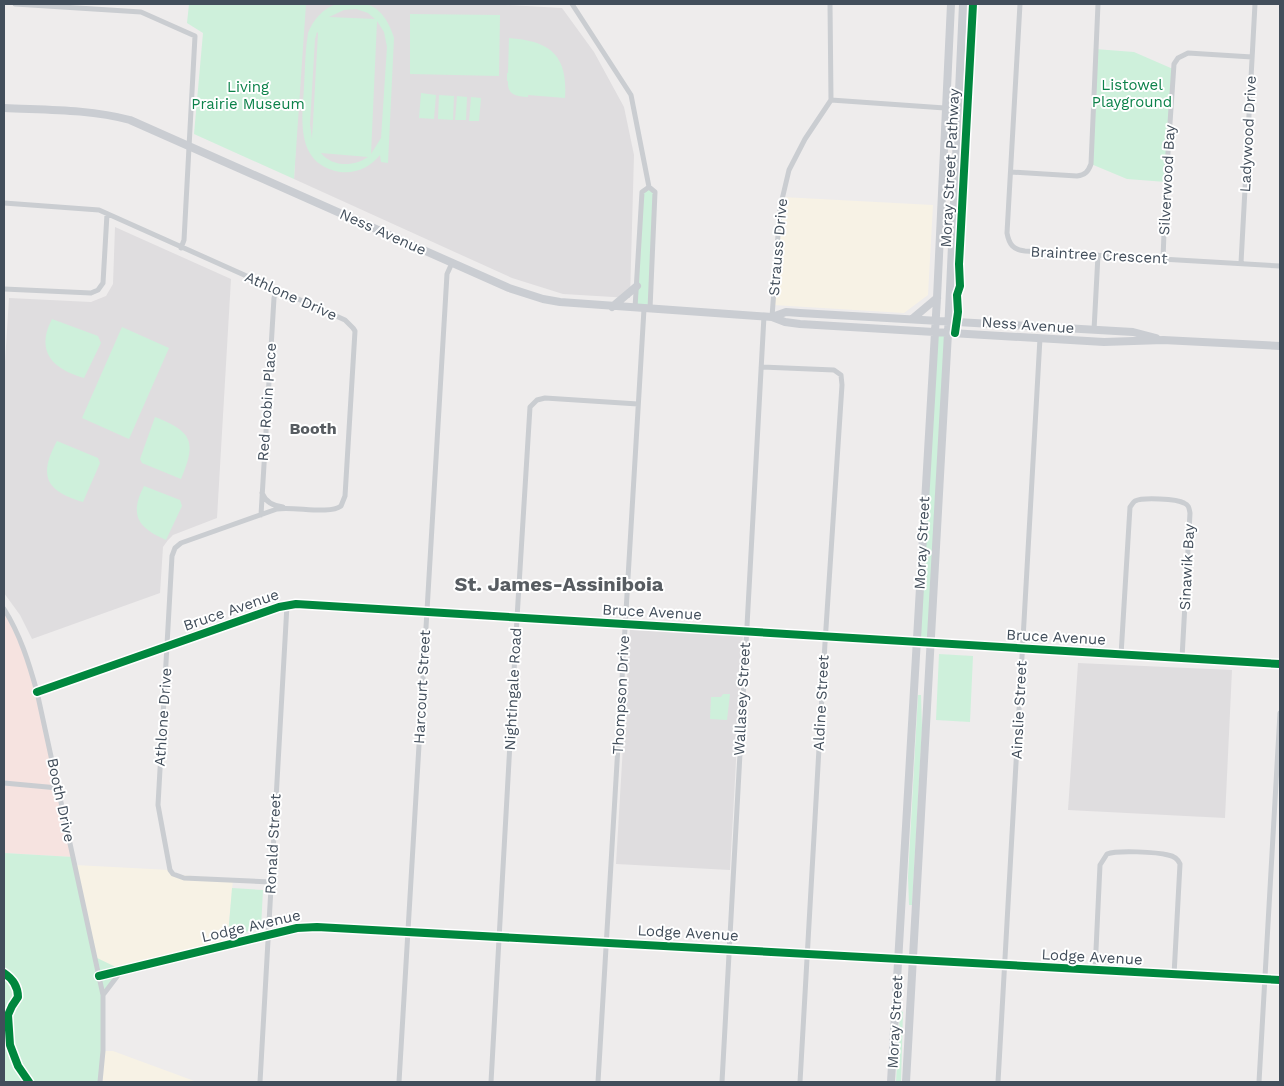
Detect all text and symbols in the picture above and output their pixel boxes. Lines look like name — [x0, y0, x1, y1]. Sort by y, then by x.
street label: Ladywood Drive — [1236, 75, 1260, 193]
park label: Listowel Playground — [1092, 76, 1172, 111]
park label: Living Prairie Museum — [191, 78, 305, 113]
street label: Moray Street Pathway — [937, 88, 963, 248]
street label: Silverwood Bay — [1155, 124, 1179, 236]
street label: Strauss Drive — [765, 198, 791, 296]
street label: Ness Avenue — [337, 205, 429, 259]
street label: Braintree Crescent — [1030, 242, 1169, 268]
street label: Athlone Drive — [242, 268, 340, 324]
street label: Ness Avenue — [981, 313, 1075, 337]
street label: Red Robin Place — [254, 342, 280, 462]
district label: Booth — [289, 419, 337, 438]
street label: Moray Street — [911, 495, 933, 590]
street label: Sinawik Bay — [1176, 523, 1198, 611]
district label: St. James-Assiniboia — [455, 572, 664, 596]
street label: Bruce Avenue — [181, 585, 281, 635]
street label: Bruce Avenue — [602, 600, 702, 624]
street label: Bruce Avenue — [1006, 625, 1106, 649]
street label: Nightingale Road — [501, 627, 525, 751]
street label: Harcourt Street — [410, 629, 434, 744]
street label: Thompson Drive — [609, 635, 633, 755]
street label: Wallasey Street — [730, 641, 754, 756]
street label: Aldine Street — [809, 654, 833, 751]
street label: Ainslie Street — [1007, 660, 1031, 760]
street label: Athlone Drive — [151, 667, 175, 767]
street label: Booth Drive — [43, 756, 79, 844]
street label: Ronald Street — [261, 793, 285, 895]
street label: Lodge Avenue — [200, 906, 302, 946]
street label: Lodge Avenue — [637, 921, 739, 945]
street label: Lodge Avenue — [1041, 945, 1143, 969]
street label: Moray Street — [884, 974, 906, 1069]

